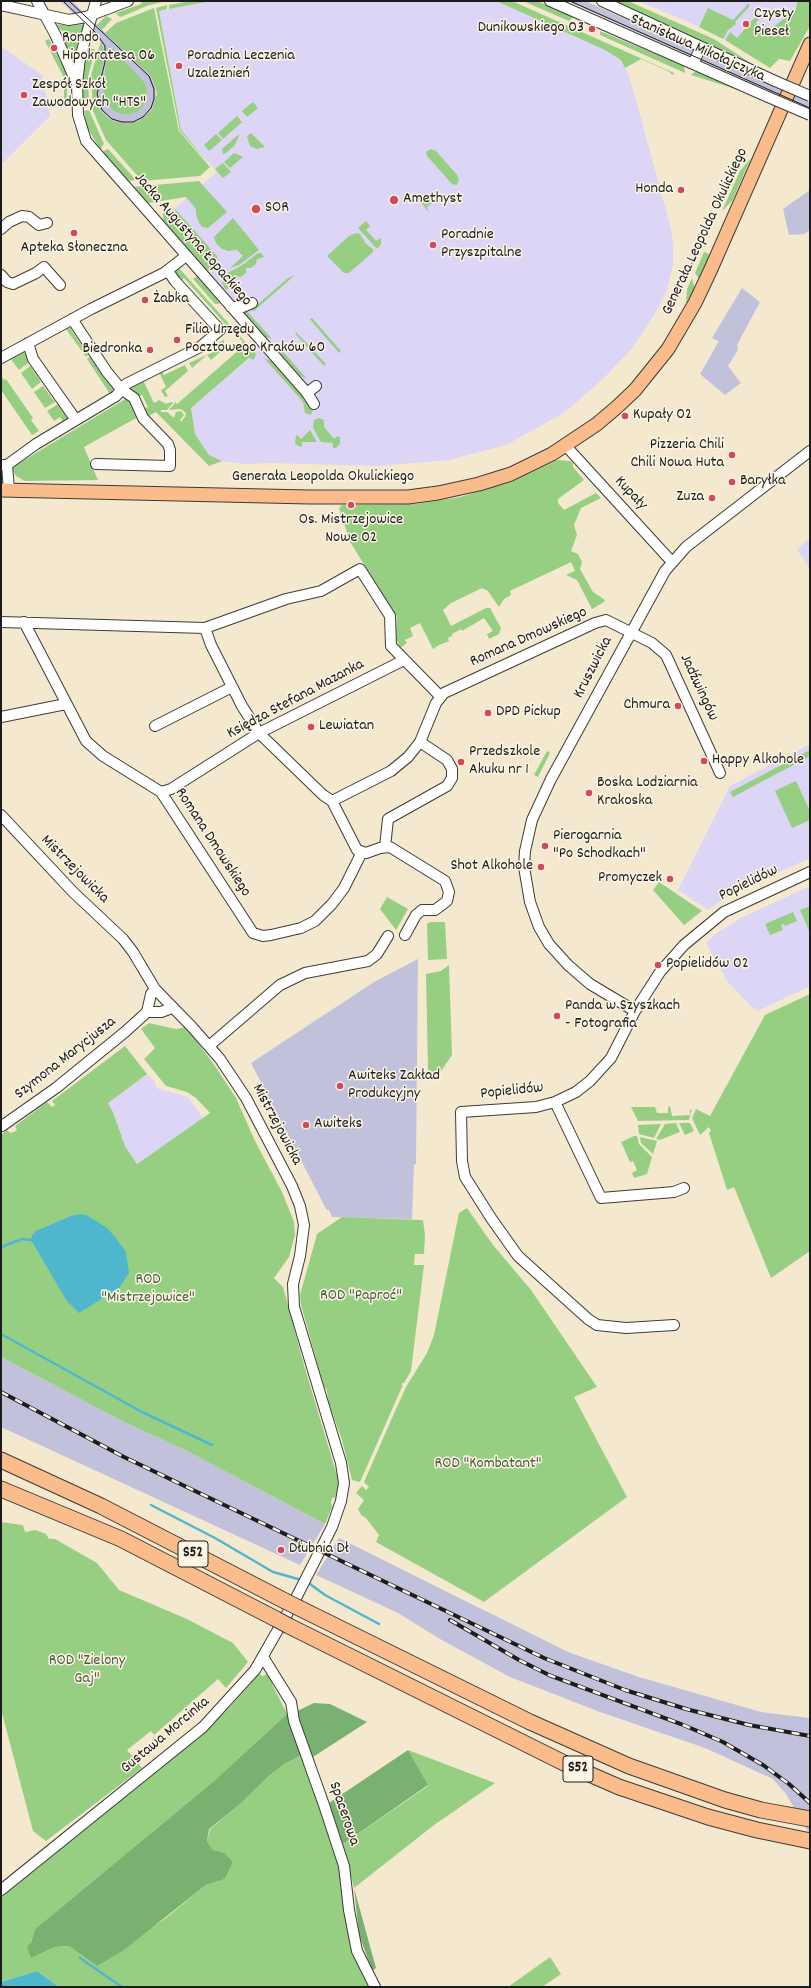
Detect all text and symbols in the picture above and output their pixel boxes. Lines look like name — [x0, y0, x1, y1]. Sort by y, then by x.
place label: Czysty Pieseł — [754, 5, 794, 43]
street label: Stanisława Mikołajczyka — [627, 11, 767, 87]
place label: Dunikowskiego 03 — [478, 19, 584, 39]
marker: Czysty Pieseł — [741, 19, 751, 29]
marker: Dunikowskiego 03 — [587, 24, 597, 34]
place label: Rondo Hipokratesa 06 — [62, 29, 155, 67]
marker: Rondo Hipokratesa 06 — [49, 43, 59, 53]
place label: Poradnia Leczenia Uzależnień — [187, 47, 295, 85]
marker: Poradnia Leczenia Uzależnień — [174, 61, 184, 71]
place label: Zespół Szkół Zawodowych "HTS" — [32, 76, 146, 114]
marker: Zespół Szkół Zawodowych "HTS" — [19, 90, 29, 100]
street label: Generała Leopolda Okulickiego — [659, 145, 753, 319]
street label: Jacka Augustyna Łopackiego — [129, 169, 255, 311]
place label: Honda — [635, 180, 673, 200]
marker: Honda — [676, 185, 686, 195]
place label: Amethyst — [403, 190, 462, 210]
marker: Amethyst — [388, 194, 400, 206]
place label: SOR — [265, 199, 289, 219]
marker: SOR — [250, 203, 262, 215]
place label: Poradnie Przyszpitalne — [441, 226, 522, 264]
marker: Apteka Słoneczna — [69, 228, 79, 238]
place label: Apteka Słoneczna — [21, 239, 127, 259]
marker: Poradnie Przyszpitalne — [428, 240, 438, 250]
place label: Żabka — [153, 290, 189, 310]
marker: Żabka — [140, 295, 150, 305]
place label: Filia Urzędu Pocztowego Kraków 60 — [185, 321, 325, 359]
marker: Filia Urzędu Pocztowego Kraków 60 — [172, 335, 182, 345]
place label: Biedronka — [82, 340, 142, 360]
marker: Biedronka — [145, 345, 155, 355]
place label: Kupały 02 — [633, 406, 692, 426]
marker: Kupały 02 — [620, 411, 630, 421]
place label: Pizzeria Chili Chili Nowa Huta — [630, 436, 724, 474]
marker: Pizzeria Chili Chili Nowa Huta — [727, 450, 737, 460]
street label: Generała Leopolda Okulickiego — [232, 468, 414, 488]
place label: Baryłka — [740, 472, 786, 492]
street label: Kupały — [609, 473, 651, 515]
marker: Baryłka — [727, 477, 737, 487]
place label: Zuza — [676, 488, 704, 508]
marker: Zuza — [707, 493, 717, 503]
marker: Os. Mistrzejowice Nowe 02 — [346, 500, 356, 510]
place label: Os. Mistrzejowice Nowe 02 — [299, 511, 403, 549]
street label: Romana Dmowskiego — [468, 604, 590, 672]
street label: Kruszwicka — [570, 634, 618, 702]
street label: Jadźwingów — [674, 652, 722, 724]
street label: Księdza Stefana Mazanka — [224, 656, 368, 744]
place label: Chmura — [623, 696, 670, 716]
marker: Chmura — [673, 701, 683, 711]
place label: DPD Pickup — [496, 703, 561, 723]
marker: DPD Pickup — [483, 708, 493, 718]
place label: Lewiatan — [319, 717, 374, 737]
marker: Lewiatan — [306, 722, 316, 732]
place label: Przedszkole Akuku nr 1 — [469, 743, 540, 781]
place label: Happy Alkohole — [712, 751, 804, 771]
marker: Happy Alkohole — [699, 756, 709, 766]
marker: Przedszkole Akuku nr 1 — [456, 757, 466, 767]
place label: Boska Lodziarnia Krakoska — [597, 774, 698, 812]
street label: Romana Dmowskiego — [170, 785, 254, 901]
marker: Boska Lodziarnia Krakoska — [584, 788, 594, 798]
place label: Pierogarnia "Po Schodkach" — [553, 827, 646, 865]
street label: Mistrzejowicka — [36, 832, 112, 908]
marker: Pierogarnia "Po Schodkach" — [540, 841, 550, 851]
place label: Shot Alkohole — [450, 857, 533, 877]
street label: Popielidów — [716, 861, 782, 907]
marker: Shot Alkohole — [536, 862, 546, 872]
place label: Promyczek — [598, 869, 662, 889]
marker: Promyczek — [665, 874, 675, 884]
place label: Popielidów 02 — [666, 955, 749, 975]
marker: Popielidów 02 — [653, 960, 663, 970]
place label: Panda w Szyszkach - Fotografia — [565, 997, 680, 1035]
marker: Panda w Szyszkach - Fotografia — [552, 1011, 562, 1021]
street label: Szymona Marycjusza — [11, 1013, 121, 1105]
place label: Awiteks Zakład Produkcyjny — [348, 1067, 440, 1105]
street label: Popielidów — [479, 1079, 545, 1105]
street label: Mistrzejowicka — [247, 1081, 305, 1169]
marker: Awiteks Zakład Produkcyjny — [335, 1081, 345, 1091]
place label: Awiteks — [314, 1115, 362, 1135]
marker: Awiteks — [301, 1120, 311, 1130]
park label: ROD "Mistrzejowice" — [101, 1271, 195, 1309]
park label: ROD "Paproć" — [320, 1287, 402, 1307]
park label: ROD "Kombatant" — [435, 1455, 541, 1475]
place label: Dłubnia Dł — [289, 1540, 349, 1560]
road number: S52 — [178, 1541, 208, 1567]
marker: Dłubnia Dł — [276, 1545, 286, 1555]
park label: ROD "Zielony Gaj" — [49, 1652, 125, 1690]
street label: Gustawa Morcinka — [118, 1693, 214, 1779]
road number: S52 — [563, 1756, 593, 1782]
street label: Spacerowa — [323, 1780, 363, 1848]

